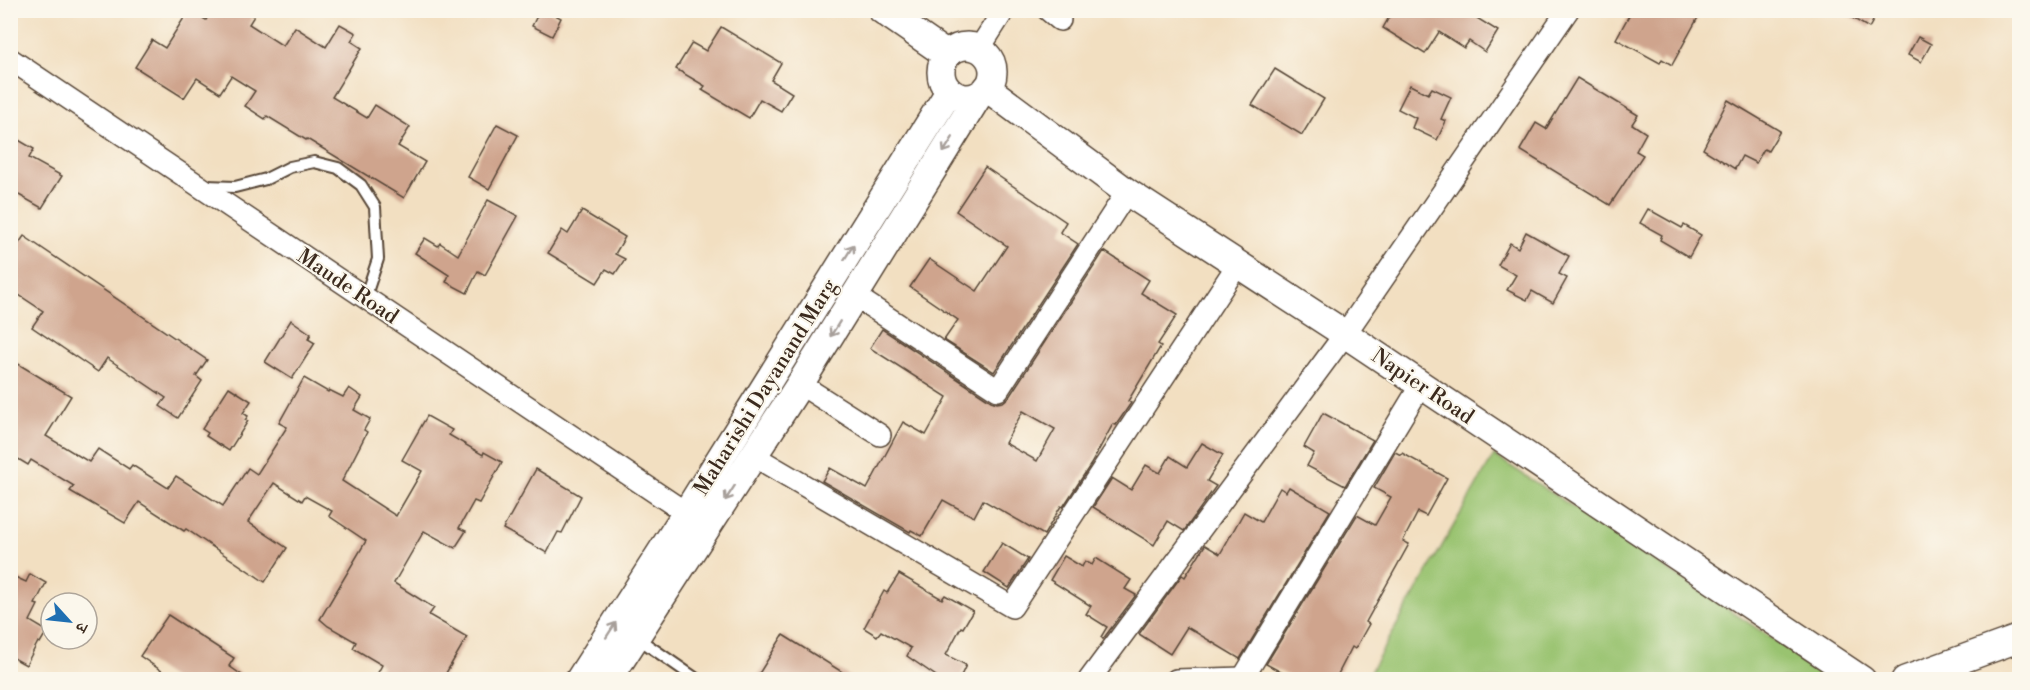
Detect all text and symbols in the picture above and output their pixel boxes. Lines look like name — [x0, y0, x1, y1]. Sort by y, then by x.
one-way arrow — [942, 136, 954, 153]
street label: Maude Road — [292, 243, 403, 330]
one-way arrow — [843, 244, 856, 261]
street label: Maharishi Dayanand Marg — [689, 274, 843, 500]
one-way arrow — [828, 320, 840, 337]
street label: Napier Road — [1366, 343, 1479, 431]
one-way arrow — [723, 484, 735, 501]
north arrow — [39, 591, 99, 651]
text: उ — [70, 618, 93, 637]
one-way arrow — [604, 622, 617, 639]

